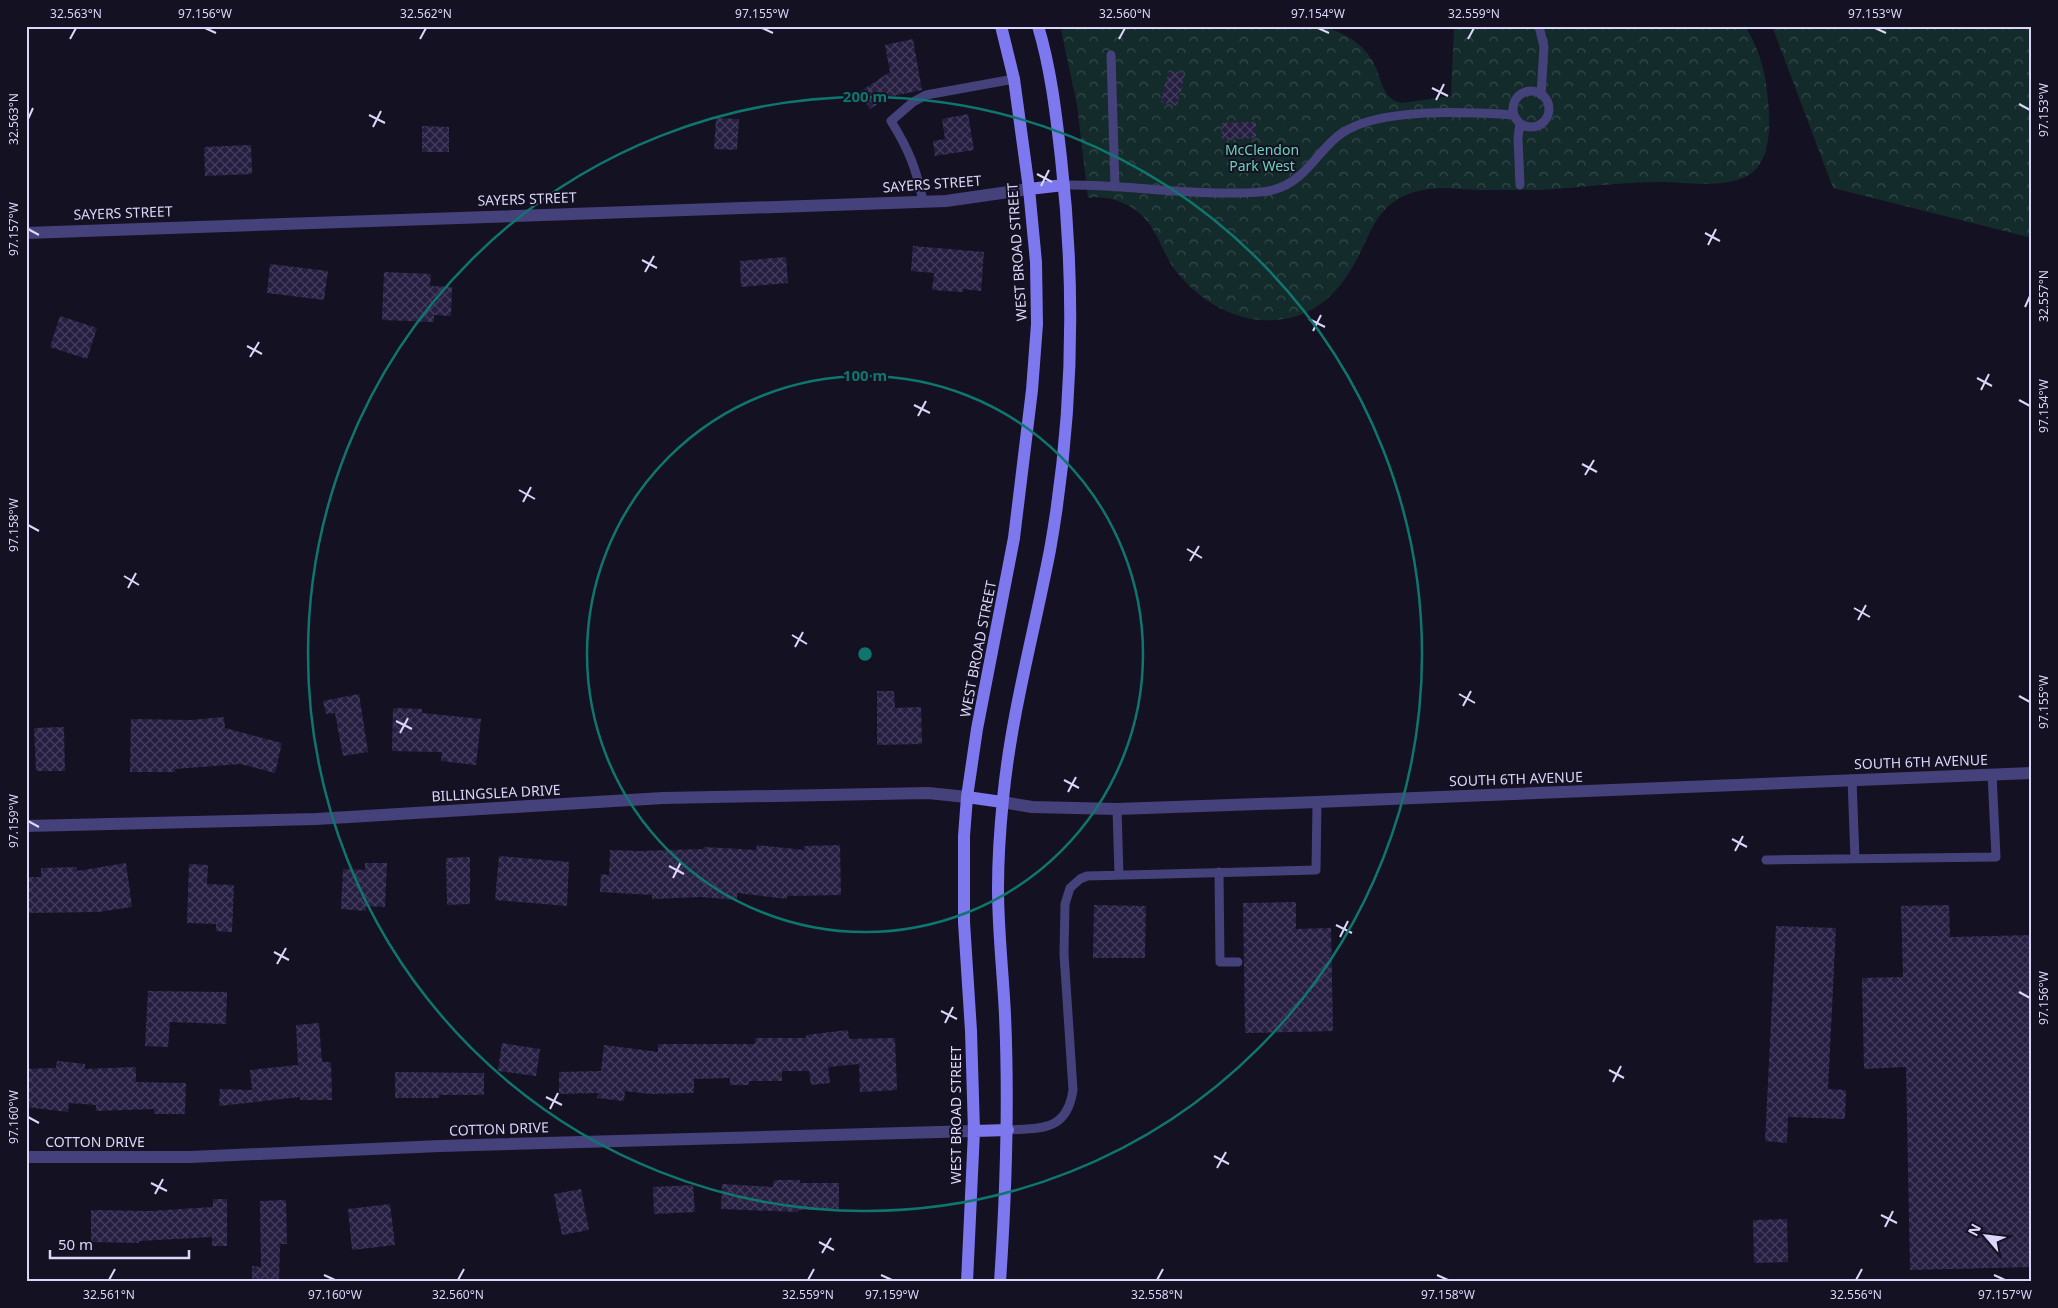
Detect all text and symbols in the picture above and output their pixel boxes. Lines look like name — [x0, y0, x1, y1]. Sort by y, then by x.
text: 32.563°N — [50, 5, 102, 22]
text: 97.156°W — [178, 5, 232, 22]
text: 32.562°N — [400, 5, 452, 22]
text: 97.155°W — [735, 5, 789, 22]
text: 32.560°N — [1099, 5, 1151, 22]
text: 97.154°W — [1291, 5, 1345, 22]
text: 32.559°N — [1448, 5, 1500, 22]
text: 97.153°W — [1848, 5, 1902, 22]
text: 97.153°W — [2035, 83, 2052, 137]
text: 200 m — [843, 86, 887, 106]
text: 32.563°N — [5, 93, 22, 145]
park label: McClendon Park West — [1225, 140, 1299, 175]
street label: SAYERS STREET — [882, 171, 982, 196]
street label: WEST BROAD STREET — [1002, 182, 1031, 322]
street label: SAYERS STREET — [477, 187, 577, 210]
street label: SAYERS STREET — [73, 201, 173, 224]
text: 97.157°W — [5, 202, 22, 256]
text: 32.557°N — [2035, 270, 2052, 322]
text: 100 m — [843, 365, 887, 385]
text: 97.154°W — [2035, 379, 2052, 433]
text: 97.158°W — [5, 498, 22, 552]
street label: WEST BROAD STREET — [955, 579, 1000, 719]
centre of rings — [856, 645, 874, 663]
text: 97.155°W — [2035, 675, 2052, 729]
street label: SOUTH 6TH AVENUE — [1854, 750, 1988, 773]
street label: SOUTH 6TH AVENUE — [1449, 767, 1583, 790]
street label: BILLINGSLEA DRIVE — [431, 780, 561, 805]
text: 97.159°W — [5, 794, 22, 848]
text: 97.156°W — [2035, 971, 2052, 1025]
street label: WEST BROAD STREET — [946, 1045, 965, 1184]
text: 97.160°W — [5, 1090, 22, 1144]
street label: COTTON DRIVE — [449, 1117, 549, 1140]
street label: COTTON DRIVE — [45, 1132, 145, 1151]
north arrow — [1960, 1210, 2010, 1260]
text: N — [1963, 1220, 1985, 1239]
scale bar — [50, 1228, 189, 1260]
text: 50 m — [58, 1234, 93, 1254]
text: 32.561°N — [83, 1286, 135, 1303]
text: 97.160°W — [308, 1286, 362, 1303]
text: 32.560°N — [432, 1286, 484, 1303]
text: 32.559°N — [782, 1286, 834, 1303]
text: 97.159°W — [865, 1286, 919, 1303]
text: 32.558°N — [1131, 1286, 1183, 1303]
text: 97.158°W — [1421, 1286, 1475, 1303]
text: 32.556°N — [1830, 1286, 1882, 1303]
text: 97.157°W — [1978, 1286, 2032, 1303]

